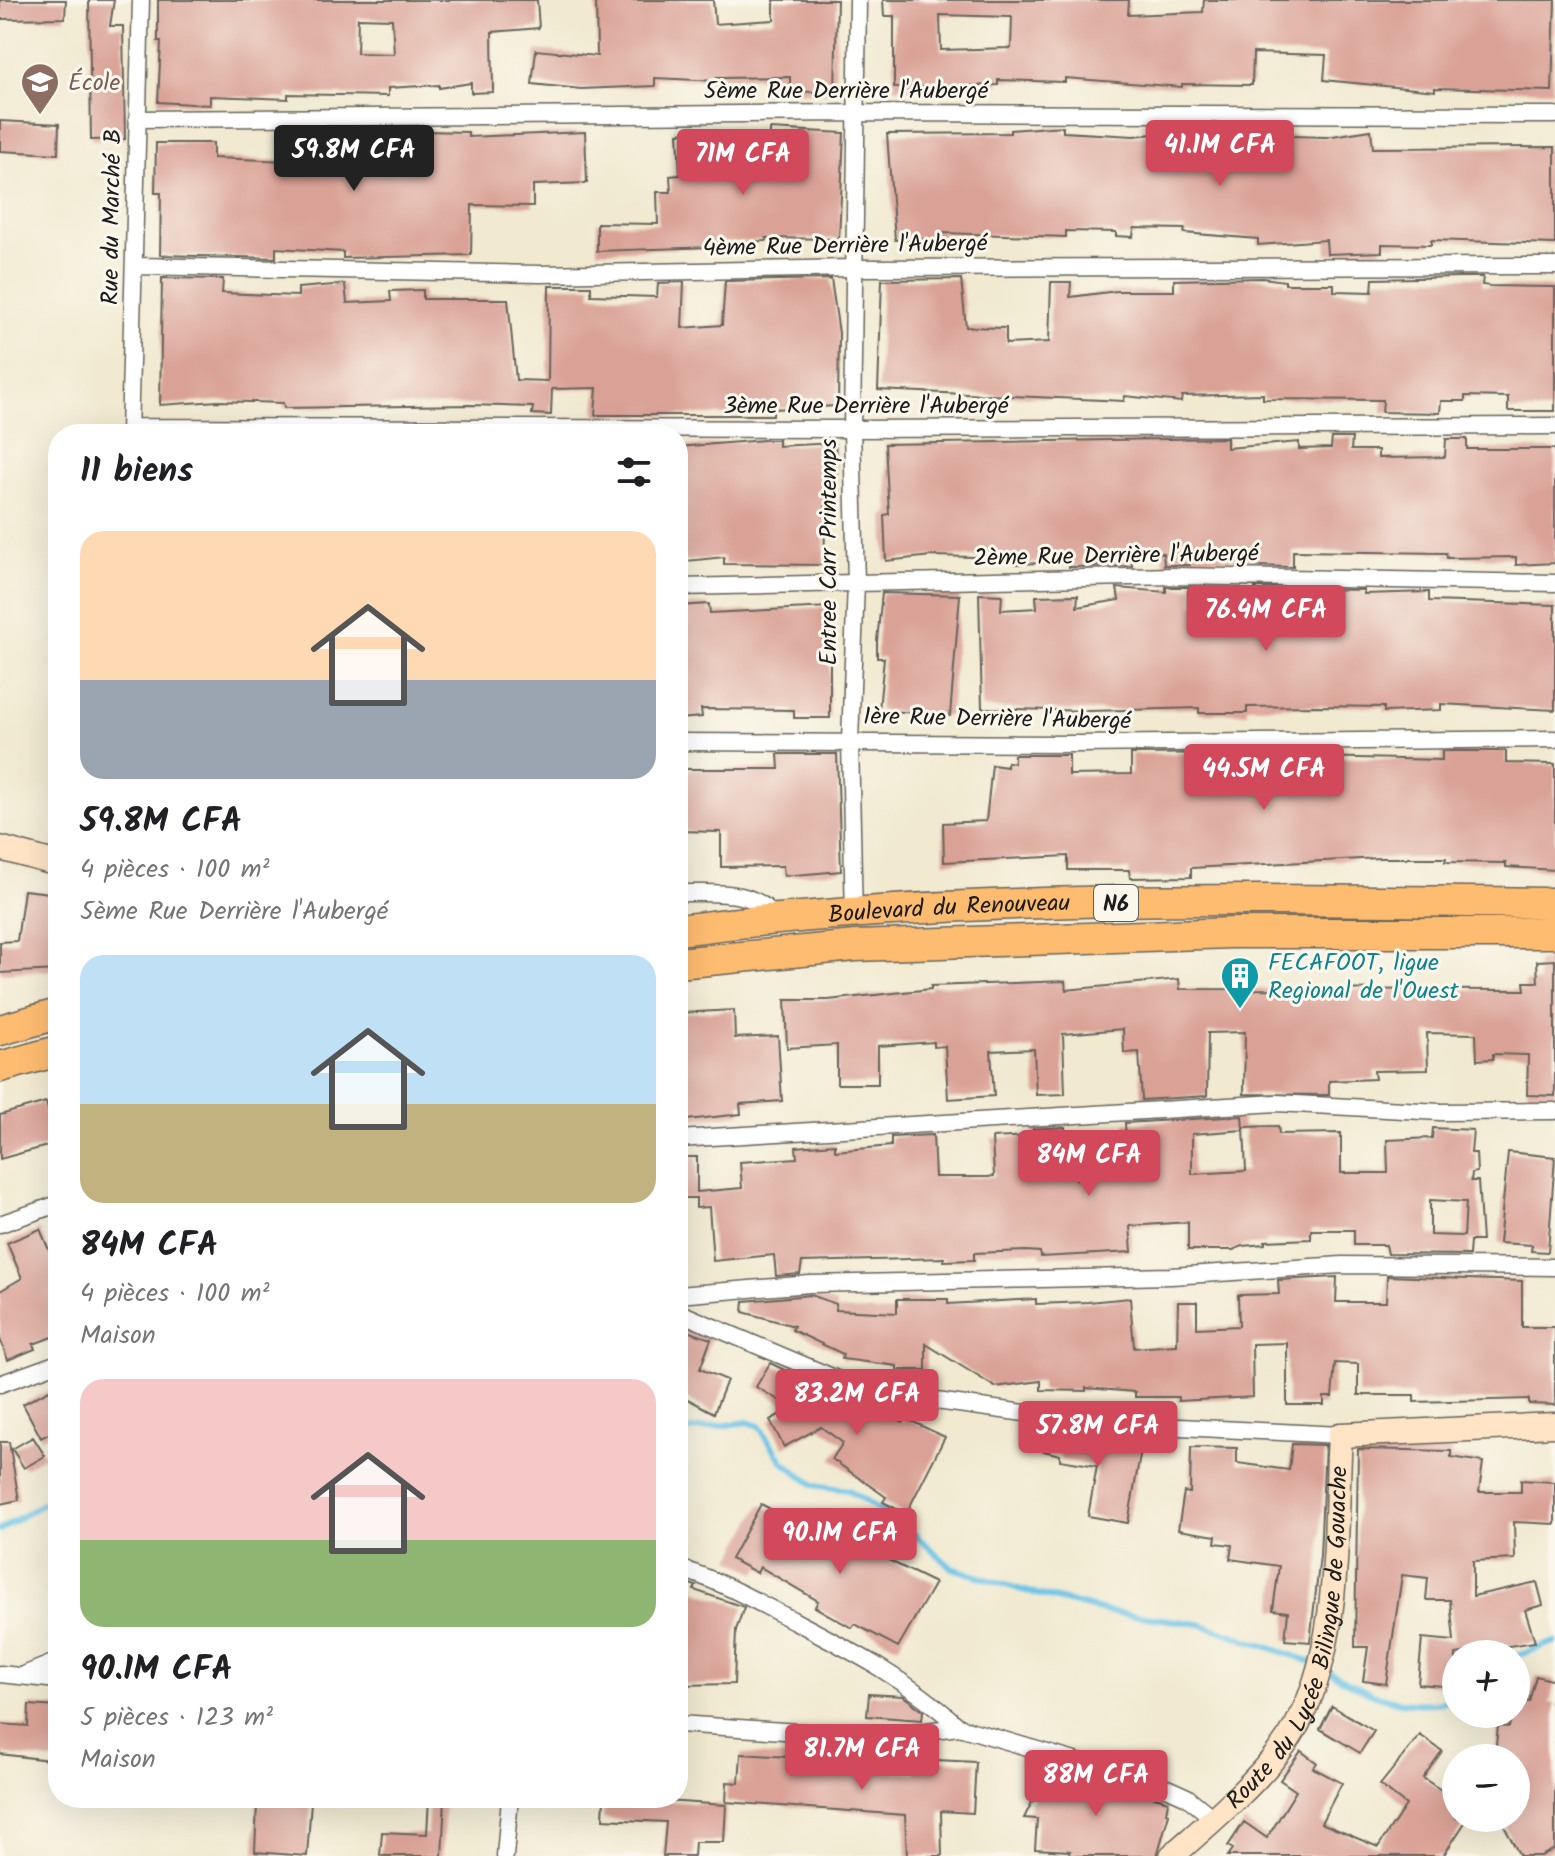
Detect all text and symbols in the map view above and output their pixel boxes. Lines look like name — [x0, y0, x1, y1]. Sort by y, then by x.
school or university icon: École — [19, 61, 61, 116]
place label: École — [68, 64, 120, 103]
street label: 5ème Rue Derrière l'Aubergé — [704, 72, 990, 111]
pin: 41.1M CFA — [1128, 120, 1312, 188]
pin: 59.8M CFA — [262, 125, 446, 193]
text: 41.1M CFA — [1164, 125, 1276, 167]
street label: Rue du Marché B — [91, 129, 134, 305]
pin: 71M CFA — [669, 129, 817, 197]
text: 59.8M CFA — [292, 130, 416, 172]
text: 71M CFA — [695, 134, 791, 176]
street label: 4ème Rue Derrière l'Aubergé — [702, 224, 989, 268]
street label: 3ème Rue Derrière l'Aubergé — [723, 387, 1010, 426]
street label: Entree Carr Printemps — [810, 439, 849, 665]
text: 11 biens — [80, 445, 193, 499]
icon: filters — [612, 450, 656, 494]
street label: 2ème Rue Derrière l'Aubergé — [973, 534, 1261, 578]
icon: home — [296, 583, 440, 727]
pin: 76.4M CFA — [1174, 585, 1358, 653]
text: 76.4M CFA — [1205, 590, 1327, 632]
street label: 1ère Rue Derrière l'Aubergé — [863, 698, 1133, 741]
pin: 44.5M CFA — [1172, 744, 1356, 812]
text: 44.5M CFA — [1202, 749, 1326, 791]
text: 59.8M CFA — [80, 795, 242, 849]
text: 4 pièces · 100 m² — [80, 849, 269, 891]
street label: Boulevard du Renouveau — [827, 884, 1071, 935]
road number: N6 — [1094, 885, 1138, 921]
text: 5ème Rue Derrière l'Aubergé — [80, 891, 388, 933]
place label: FECAFOOT, ligue Regional de l'Ouest — [1268, 944, 1459, 1011]
building icon: FECAFOOT, ligue Regional de l'Ouest — [1219, 955, 1261, 1010]
icon: home — [296, 1007, 440, 1151]
pin: 84M CFA — [1015, 1130, 1163, 1198]
text: 84M CFA — [1036, 1135, 1142, 1177]
text: 84M CFA — [80, 1219, 218, 1273]
text: 4 pièces · 100 m² — [80, 1273, 269, 1315]
text: Maison — [80, 1315, 156, 1357]
pin: 83.2M CFA — [765, 1369, 949, 1437]
text: 83.2M CFA — [793, 1374, 921, 1416]
pin: 57.8M CFA — [1006, 1401, 1190, 1469]
text: 57.8M CFA — [1036, 1406, 1160, 1448]
icon: home — [296, 1431, 440, 1575]
street label: Route du Lycée Bilingue de Gouache — [1217, 1465, 1360, 1820]
pin: 90.1M CFA — [748, 1508, 932, 1576]
text: 90.1M CFA — [782, 1513, 898, 1555]
map controls — [1442, 1640, 1530, 1832]
button: + — [1442, 1640, 1530, 1728]
text: 90.1M CFA — [80, 1643, 233, 1697]
text: 5 pièces · 123 m² — [80, 1697, 273, 1739]
pin: 81.7M CFA — [770, 1724, 954, 1792]
text: 81.7M CFA — [803, 1729, 921, 1771]
text: Maison — [80, 1739, 156, 1781]
button: − — [1442, 1744, 1530, 1832]
pin: 88M CFA — [1022, 1750, 1170, 1818]
text: 88M CFA — [1043, 1755, 1149, 1797]

